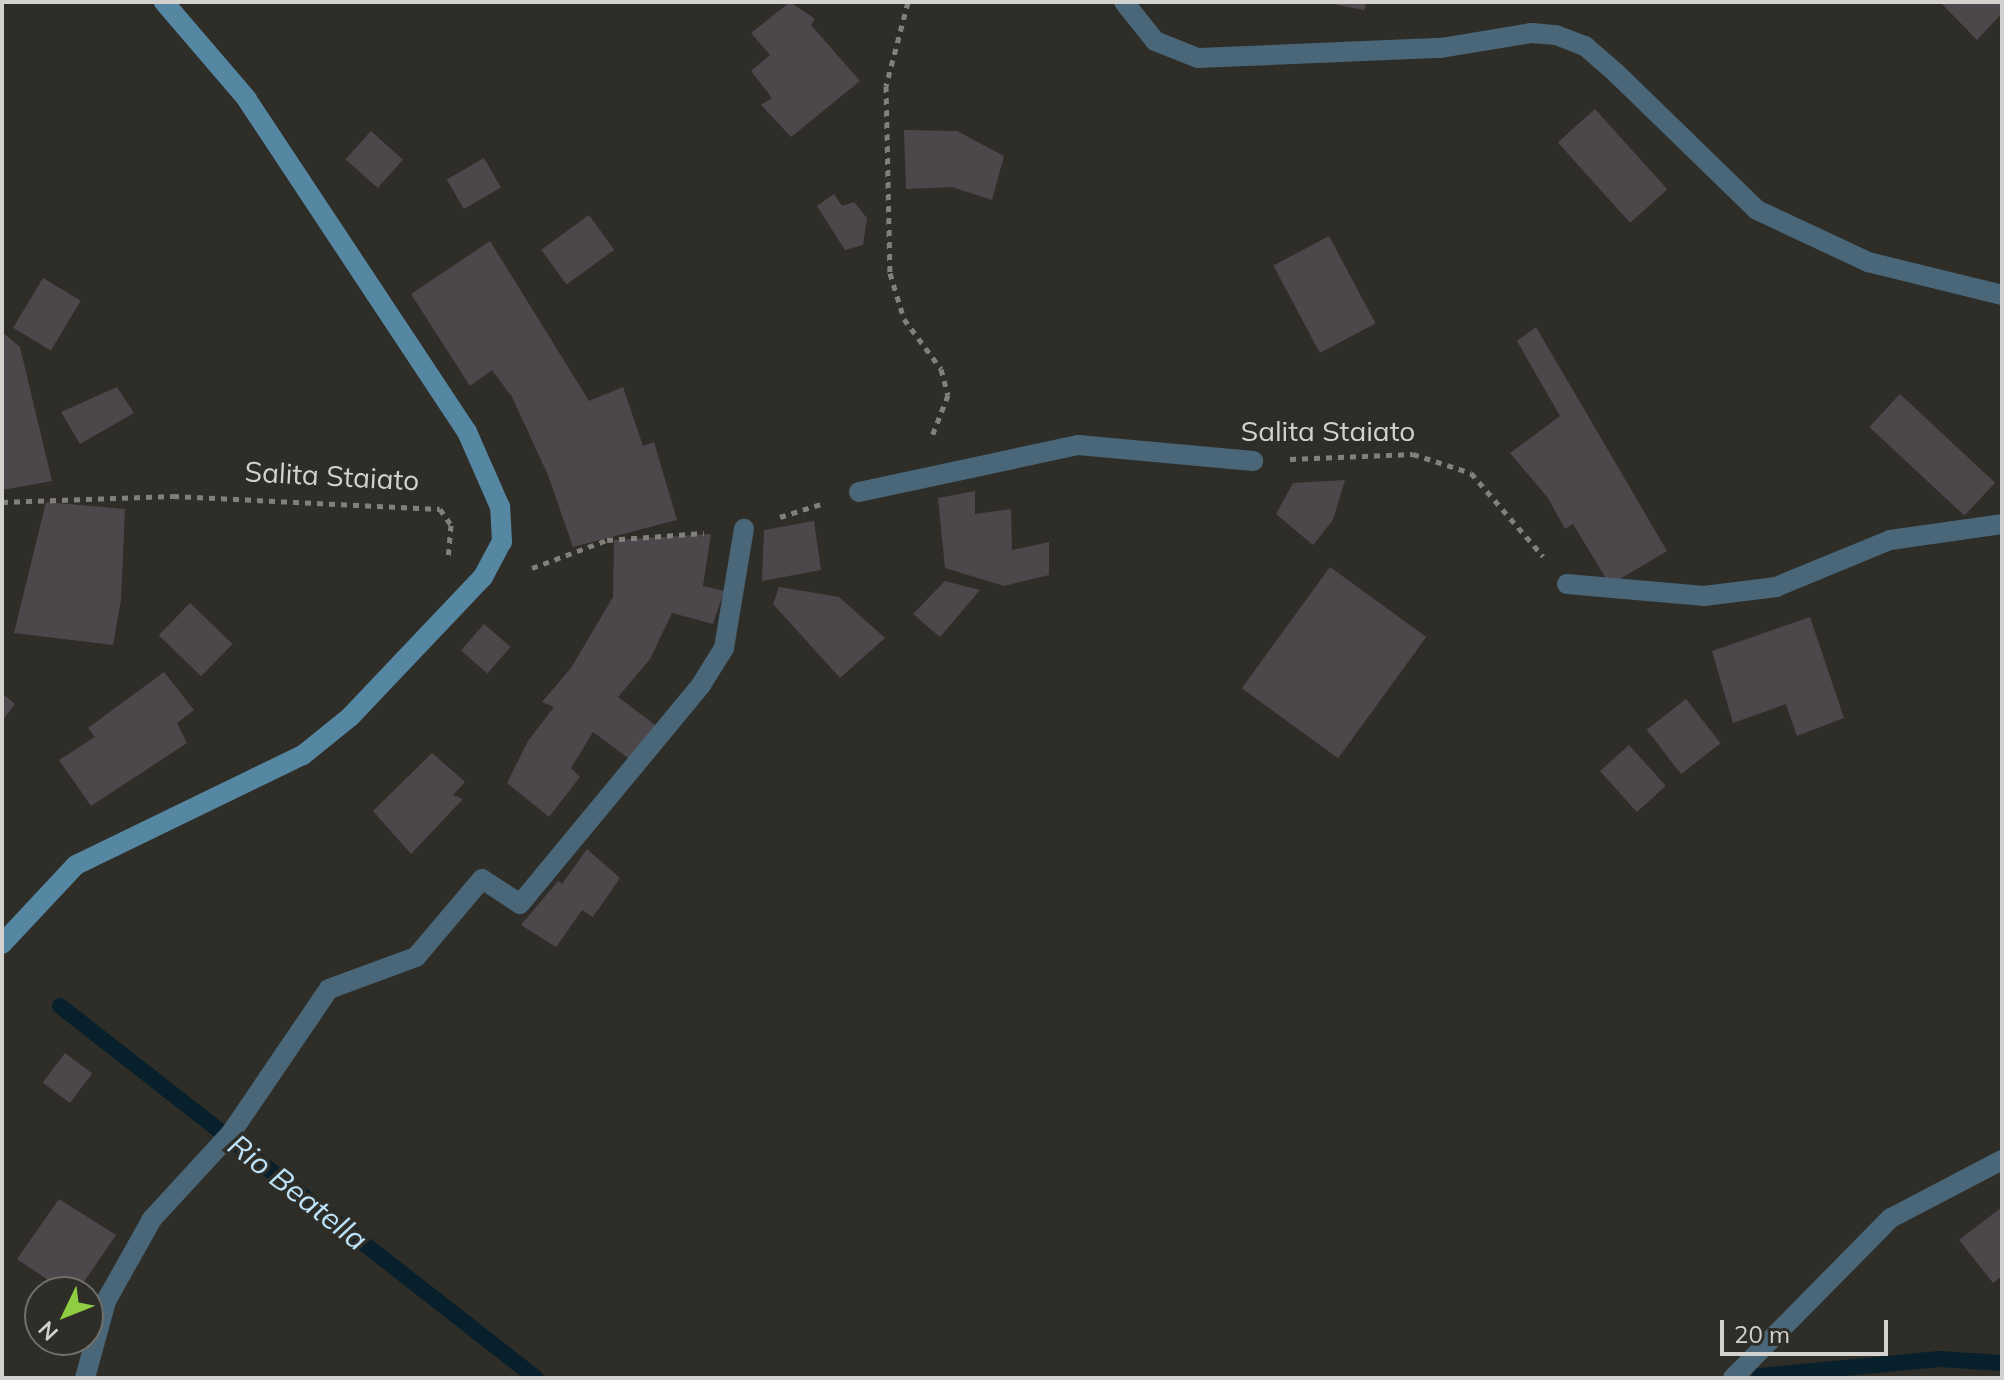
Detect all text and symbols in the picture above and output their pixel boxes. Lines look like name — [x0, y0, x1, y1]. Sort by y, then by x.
street label: Salita Staiato — [1241, 414, 1415, 448]
street label: Salita Staiato — [244, 455, 420, 497]
water label: Rio Beatella — [221, 1127, 375, 1257]
north arrow — [24, 1276, 104, 1356]
scale bar — [1724, 1304, 1892, 1354]
text: N — [32, 1315, 64, 1347]
text: 20 m — [1734, 1319, 1790, 1349]

